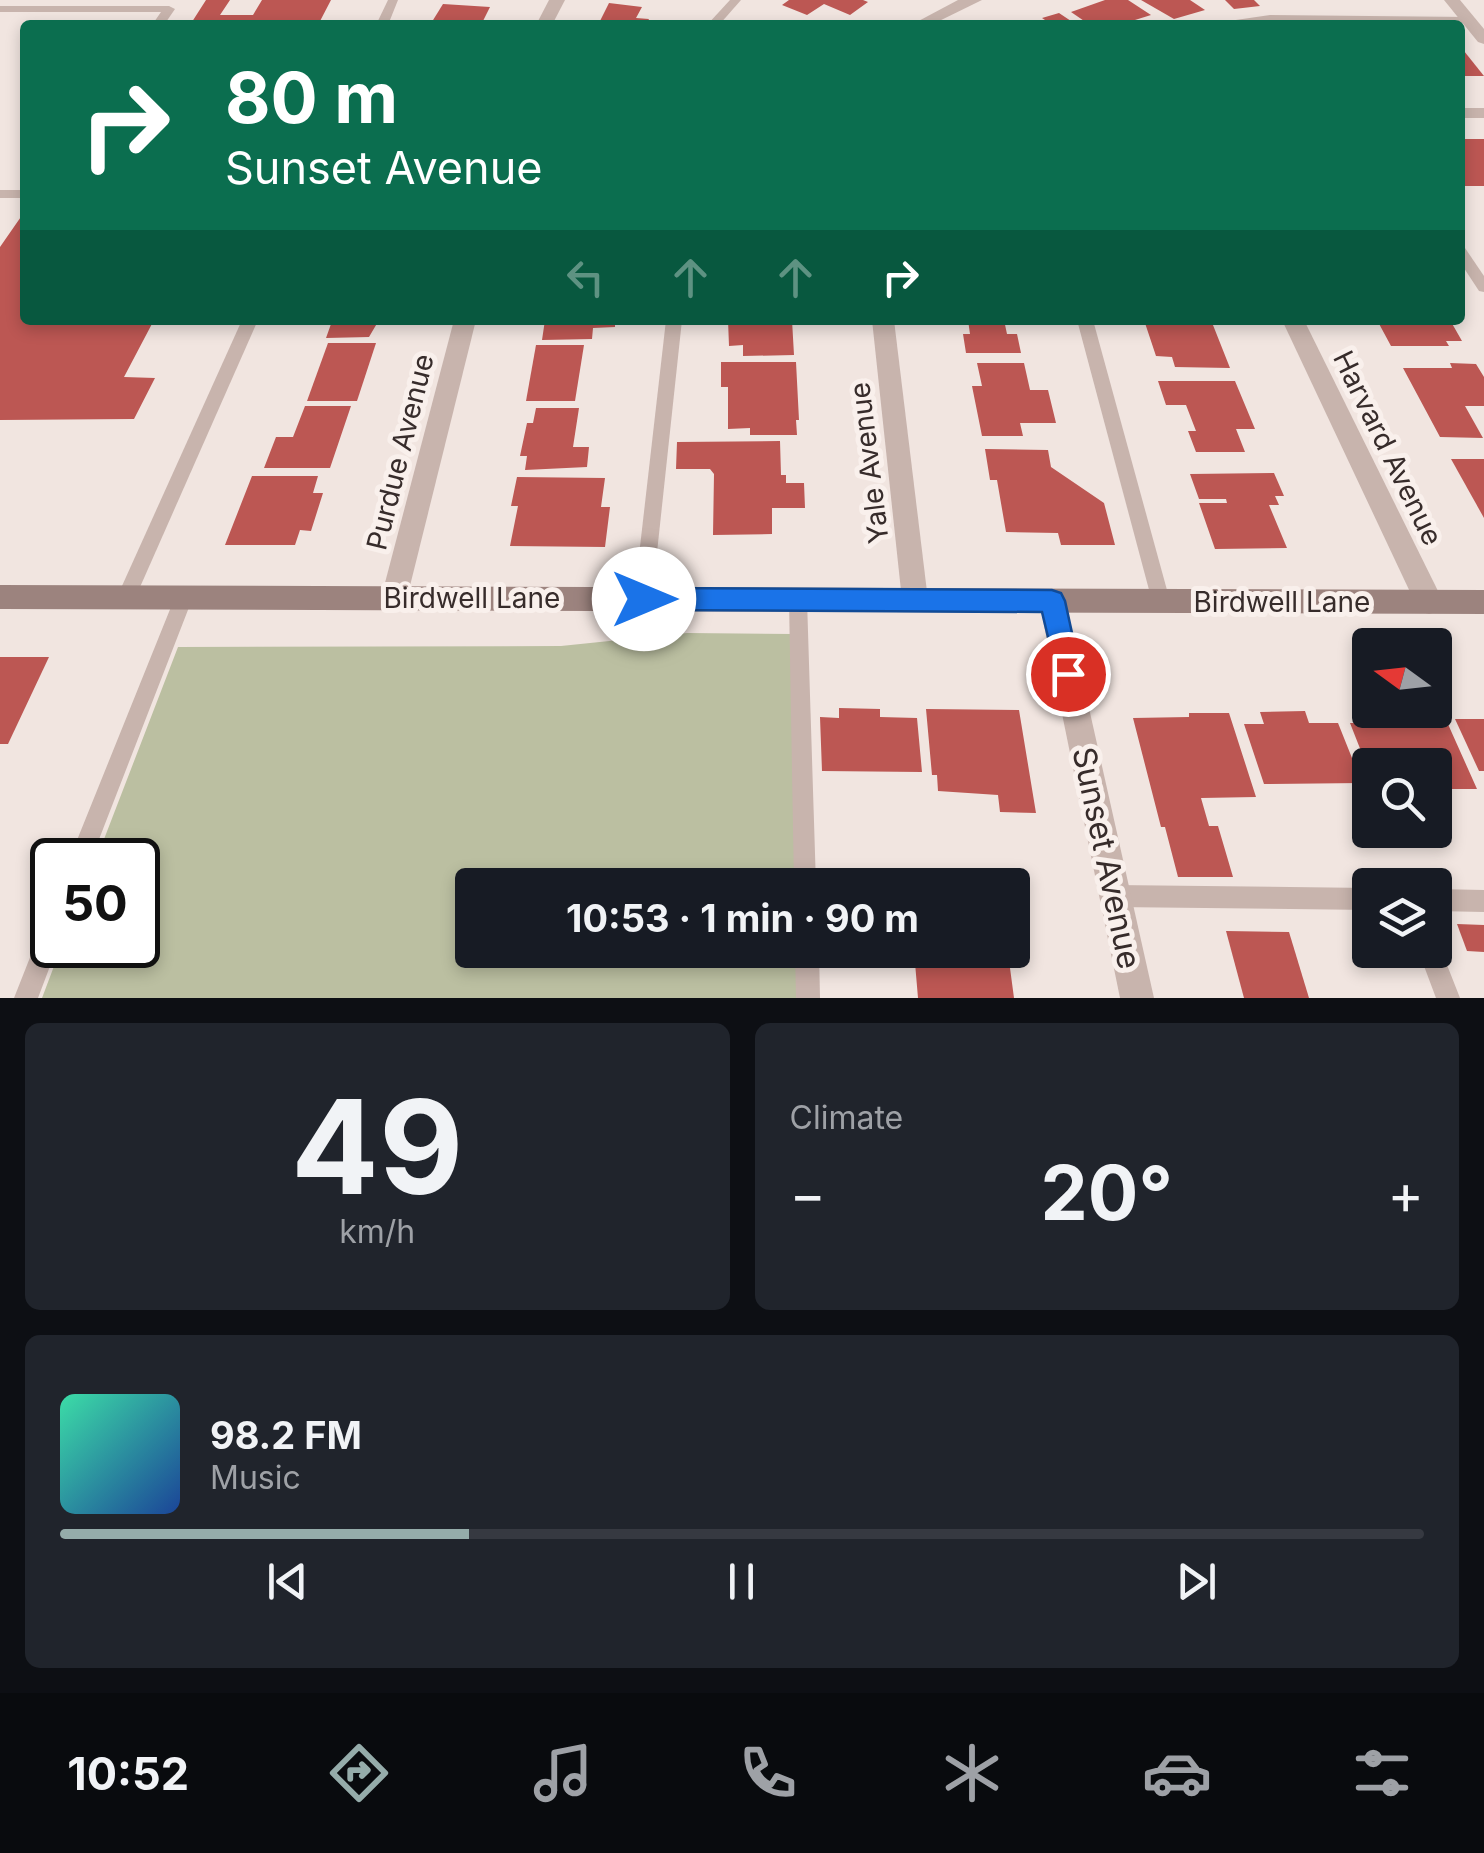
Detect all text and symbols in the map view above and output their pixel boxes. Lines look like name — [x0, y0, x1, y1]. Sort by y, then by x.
text: 80 m — [225, 55, 398, 140]
icon: right — [60, 60, 190, 190]
text: Sunset Avenue — [225, 140, 543, 195]
icon: left — [558, 250, 613, 305]
icon: ahead — [663, 250, 718, 305]
icon: ahead — [768, 250, 823, 305]
icon: right — [873, 250, 928, 305]
street label: Harvard Avenue — [1326, 345, 1450, 551]
street label: Purdue Avenue — [359, 350, 441, 554]
street label: Yale Avenue — [842, 380, 896, 546]
position arrow — [592, 547, 696, 651]
street label: Birdwell Lane — [384, 581, 560, 615]
street label: Birdwell Lane — [1194, 585, 1370, 619]
north arrow — [1352, 628, 1452, 728]
map controls — [1352, 628, 1452, 968]
pin — [1026, 632, 1111, 717]
icon: arrive — [1041, 647, 1096, 702]
street label: Sunset Avenue — [1064, 744, 1150, 972]
button: search — [1352, 748, 1452, 848]
speed limit sign: 50 — [30, 838, 160, 968]
button: layers — [1352, 868, 1452, 968]
text: 10:53 · 1 min · 90 m — [566, 895, 919, 941]
text: 49 — [291, 1068, 463, 1225]
text: Climate — [790, 1098, 903, 1137]
text: 20° — [1041, 1147, 1173, 1238]
text: − — [790, 1161, 826, 1227]
text: + — [1388, 1161, 1424, 1227]
text: km/h — [339, 1212, 415, 1251]
text: 98.2 FM — [210, 1412, 362, 1458]
text: Music — [210, 1458, 301, 1497]
icon: previous — [260, 1554, 315, 1609]
icon: pause — [714, 1554, 769, 1609]
icon: next — [1169, 1554, 1224, 1609]
icon: directions — [324, 1738, 394, 1808]
icon: music — [528, 1738, 598, 1808]
icon: phone — [733, 1738, 803, 1808]
icon: climate — [937, 1738, 1007, 1808]
icon: car — [1142, 1738, 1212, 1808]
icon: filters — [1347, 1738, 1417, 1808]
text: 10:52 — [67, 1746, 189, 1801]

